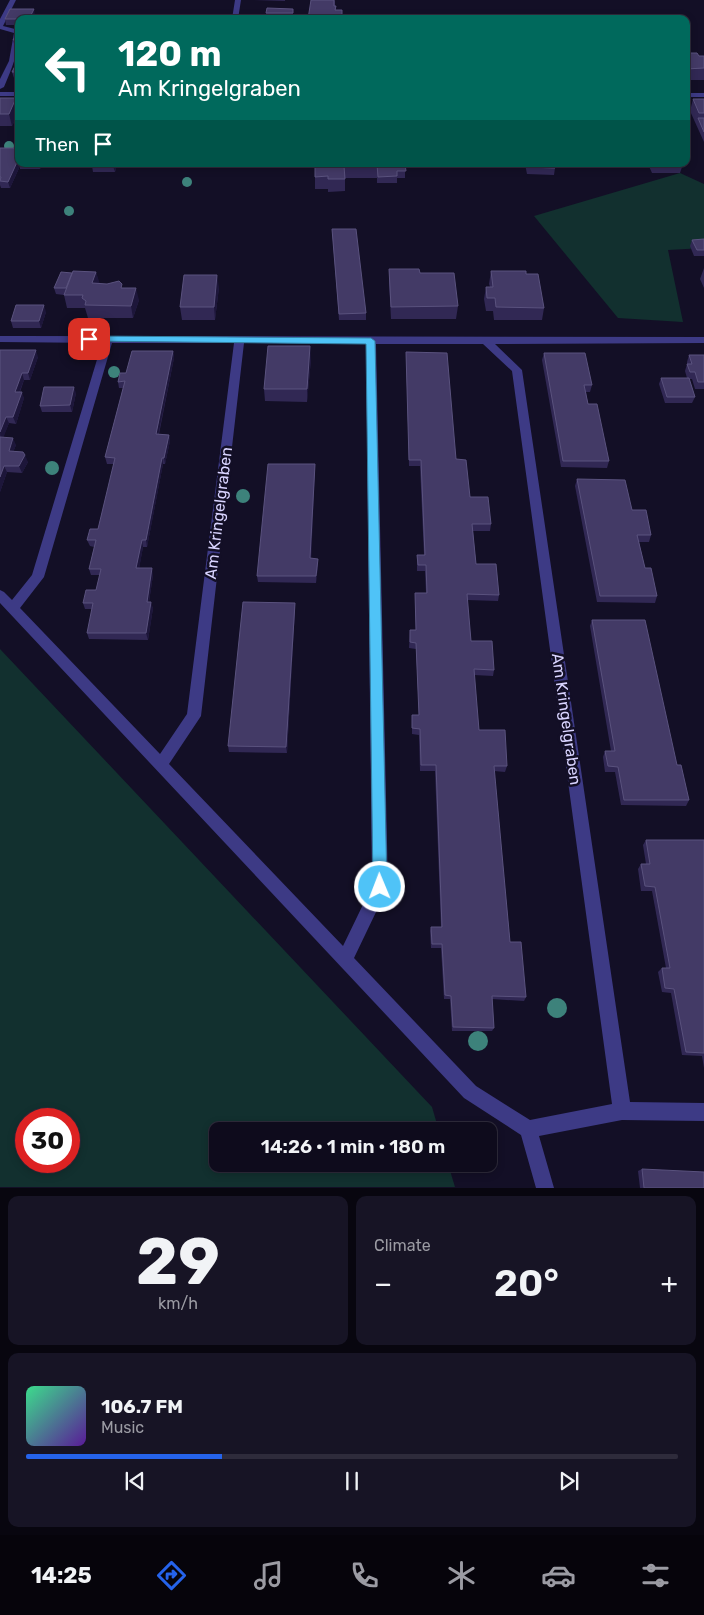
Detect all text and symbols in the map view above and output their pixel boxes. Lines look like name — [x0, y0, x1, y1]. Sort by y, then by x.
text: 120 m — [118, 33, 221, 75]
icon: left — [35, 35, 100, 100]
text: Am Kringelgraben — [118, 75, 301, 102]
icon: arrive — [89, 130, 117, 158]
text: Then — [35, 133, 79, 156]
pin — [68, 318, 110, 360]
icon: arrive — [75, 325, 103, 353]
street label: Am Kringelgraben — [201, 446, 236, 580]
street label: Am Kringelgraben — [548, 652, 585, 786]
position arrow — [353, 860, 405, 912]
speed limit sign: 30 — [15, 1108, 80, 1173]
text: 14:26 · 1 min · 180 m — [261, 1135, 445, 1158]
text: 29 — [136, 1223, 220, 1300]
text: Climate — [374, 1236, 431, 1255]
text: 20° — [494, 1260, 559, 1306]
text: − — [374, 1267, 392, 1300]
text: + — [661, 1267, 678, 1300]
text: km/h — [158, 1294, 198, 1313]
text: 106.7 FM — [101, 1395, 183, 1418]
text: Music — [101, 1418, 144, 1437]
icon: previous — [121, 1467, 149, 1495]
icon: pause — [338, 1467, 366, 1495]
icon: next — [555, 1467, 583, 1495]
icon: directions — [154, 1558, 189, 1593]
icon: music — [251, 1558, 286, 1593]
icon: phone — [347, 1558, 382, 1593]
icon: climate — [444, 1558, 479, 1593]
icon: car — [541, 1558, 576, 1593]
icon: filters — [638, 1558, 673, 1593]
text: 14:25 — [31, 1562, 92, 1589]

